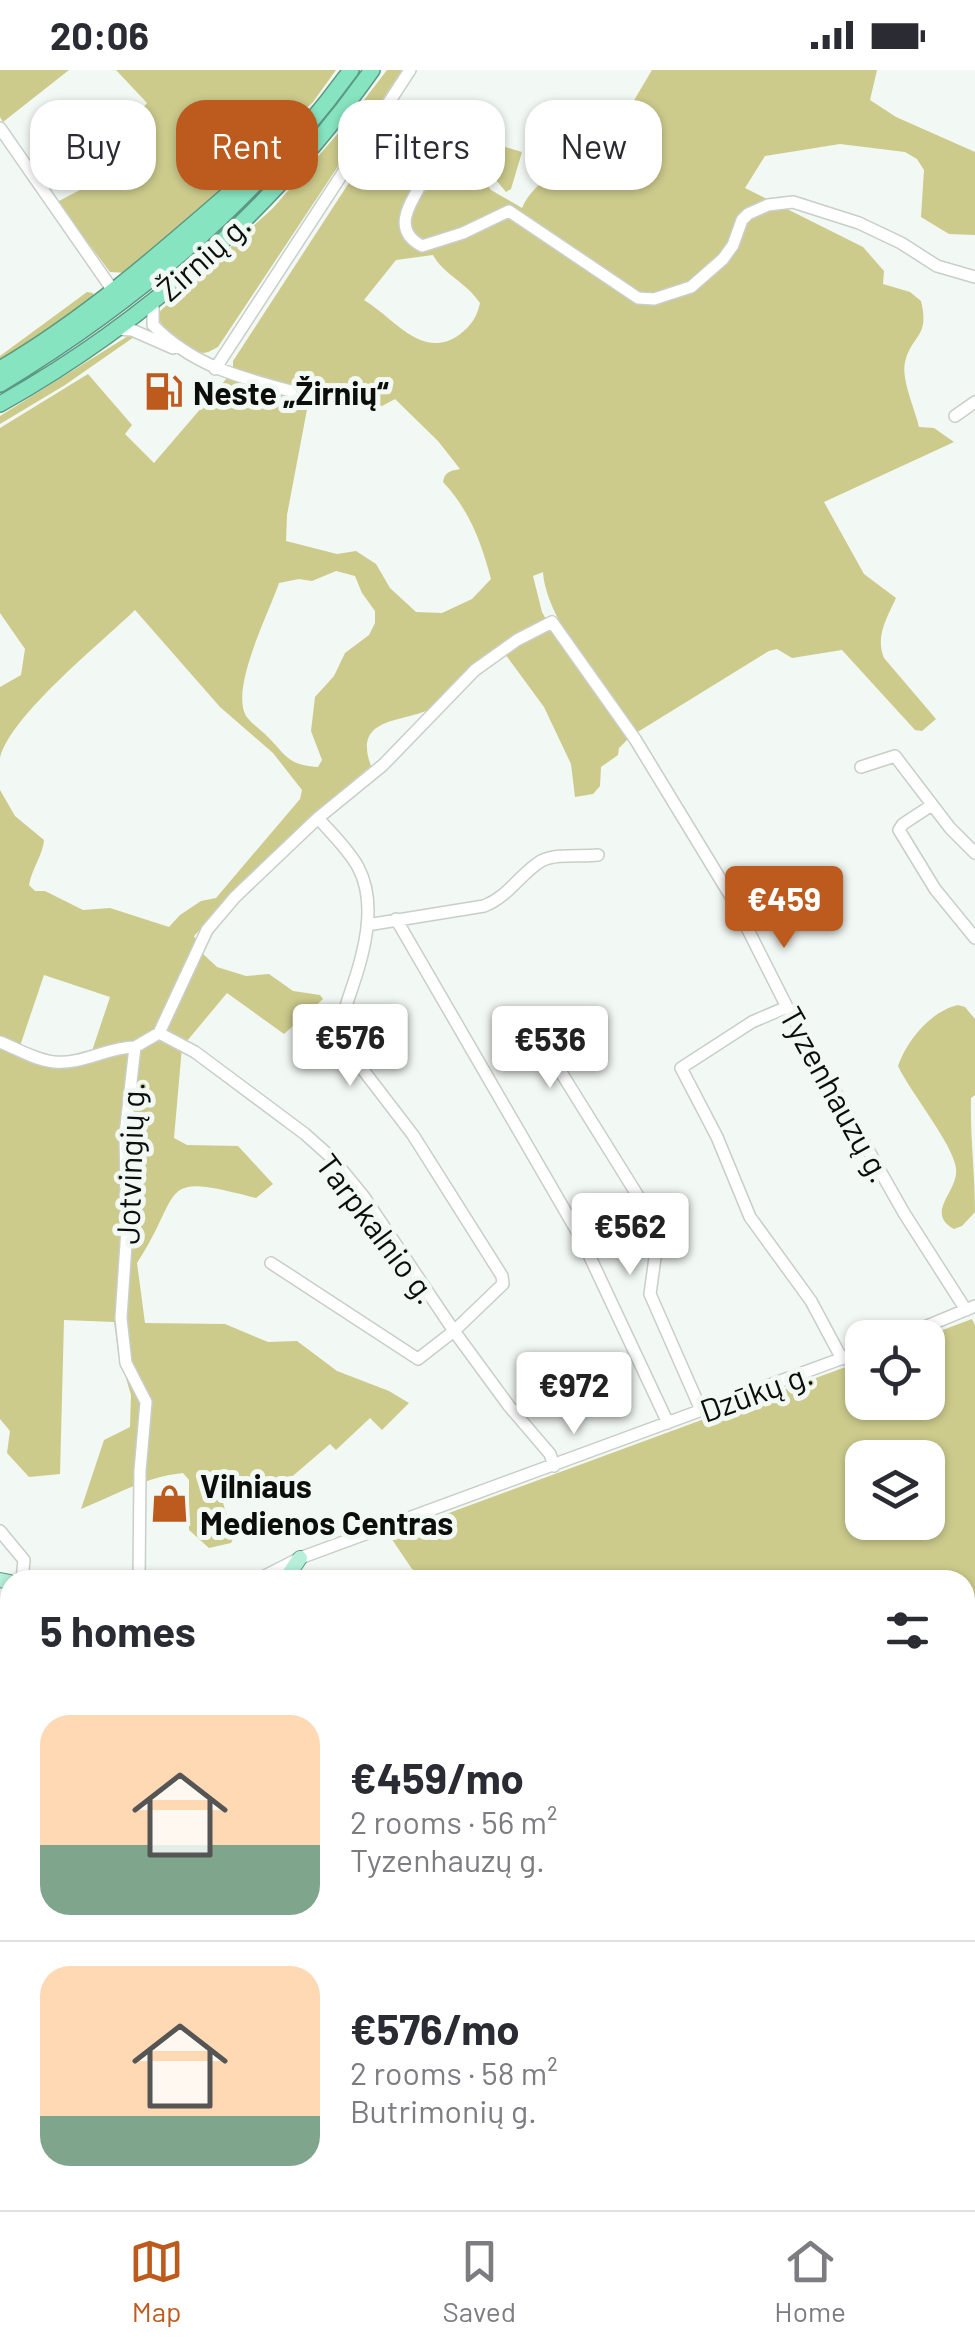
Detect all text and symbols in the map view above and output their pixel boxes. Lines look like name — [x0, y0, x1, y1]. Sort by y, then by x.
text: 20:06 — [50, 12, 149, 58]
chip: Buy — [30, 100, 156, 190]
chip: Rent — [176, 100, 318, 190]
chip: Filters — [338, 100, 505, 190]
chip: New — [525, 100, 662, 190]
street label: Žirnių g. — [149, 204, 257, 308]
fuel station icon: Neste „Žirnių“ — [142, 371, 184, 413]
place label: Neste „Žirnių“ — [193, 373, 389, 411]
pin: €459 — [725, 866, 843, 951]
text: €459 — [747, 879, 821, 917]
street label: Tyzenhauzų g. — [773, 1000, 901, 1188]
pin: €576 — [291, 1004, 409, 1089]
pin: €536 — [491, 1006, 609, 1091]
text: €576 — [315, 1017, 385, 1055]
text: €536 — [514, 1019, 586, 1057]
street label: Jotvingių g. — [107, 1081, 151, 1245]
street label: Tarpkalnio g. — [309, 1145, 447, 1311]
pin: €562 — [571, 1193, 689, 1278]
text: €562 — [594, 1206, 666, 1244]
map controls — [845, 1320, 945, 1540]
button: locate — [845, 1320, 945, 1420]
pin: €972 — [515, 1352, 633, 1437]
street label: Dzūkų g. — [695, 1353, 817, 1429]
text: €972 — [538, 1365, 610, 1403]
button: layers — [845, 1440, 945, 1540]
place label: Vilniaus Medienos Centras — [200, 1466, 453, 1541]
shop icon: Vilniaus Medienos Centras — [149, 1482, 191, 1524]
icon: filters — [880, 1603, 935, 1658]
text: 5 homes — [40, 1605, 196, 1655]
text: €459/mo — [350, 1752, 524, 1802]
icon: home — [120, 1755, 240, 1875]
text: 2 rooms · 56 m² — [350, 1802, 558, 1840]
text: Tyzenhauzų g. — [350, 1840, 545, 1878]
text: €576/mo — [350, 2003, 520, 2053]
icon: home — [120, 2006, 240, 2126]
text: 2 rooms · 58 m² — [350, 2053, 558, 2091]
text: Butrimonių g. — [350, 2091, 537, 2129]
tab: Map — [129, 2234, 184, 2328]
tab: Saved — [443, 2234, 516, 2328]
tab: Home — [774, 2234, 846, 2328]

